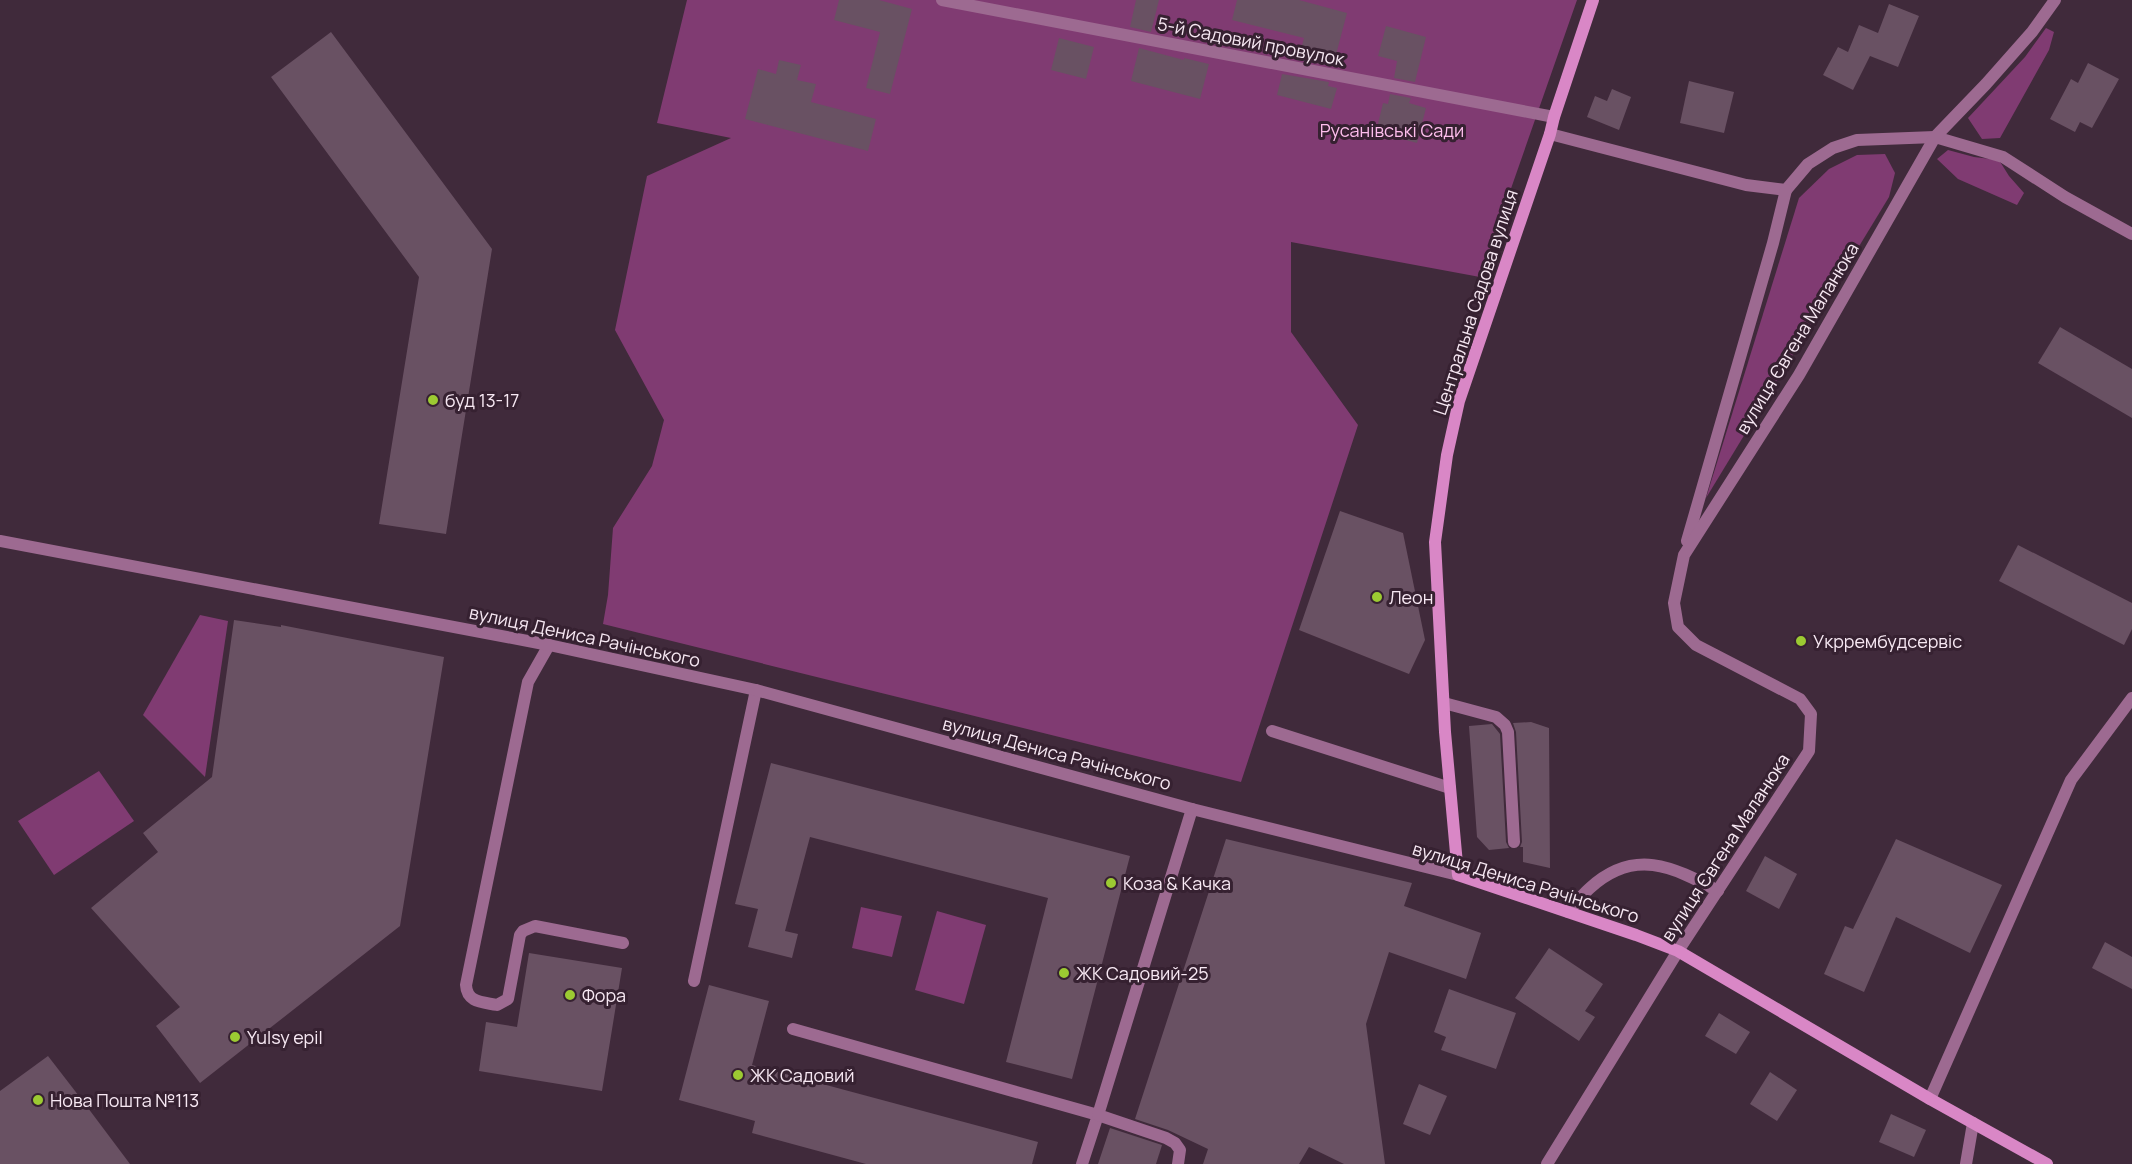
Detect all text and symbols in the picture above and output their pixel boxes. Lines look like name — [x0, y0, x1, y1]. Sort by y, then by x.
street label: 5-й Садовий провулок — [1155, 11, 1348, 71]
park label: Русанівські Сади — [1320, 118, 1464, 142]
street label: Центральна Садова вулиця — [1427, 186, 1523, 418]
street label: вулиця Євгена Маланюка — [1730, 238, 1864, 438]
place label: буд 13-17 — [445, 388, 519, 412]
marker: буд 13-17 — [426, 393, 440, 407]
place label: Леон — [1389, 585, 1433, 609]
marker: Леон — [1370, 590, 1384, 604]
street label: вулиця Дениса Рачінського — [467, 600, 703, 672]
place label: Укррембудсервіс — [1813, 629, 1962, 653]
marker: Укррембудсервіс — [1794, 634, 1808, 648]
street label: вулиця Дениса Рачінського — [940, 711, 1174, 795]
street label: вулиця Євгена Маланюка — [1655, 749, 1795, 945]
street label: вулиця Дениса Рачінського — [1410, 836, 1642, 928]
place label: Коза & Качка — [1123, 871, 1231, 895]
marker: Коза & Качка — [1104, 876, 1118, 890]
place label: ЖК Садовий-25 — [1076, 961, 1209, 985]
marker: ЖК Садовий-25 — [1057, 966, 1071, 980]
place label: Фора — [582, 983, 626, 1007]
marker: Фора — [563, 988, 577, 1002]
place label: Yulsy epil — [247, 1025, 323, 1049]
marker: Yulsy epil — [228, 1030, 242, 1044]
place label: ЖК Садовий — [750, 1063, 854, 1087]
marker: ЖК Садовий — [731, 1068, 745, 1082]
place label: Нова Пошта №113 — [50, 1088, 199, 1112]
marker: Нова Пошта №113 — [31, 1093, 45, 1107]

